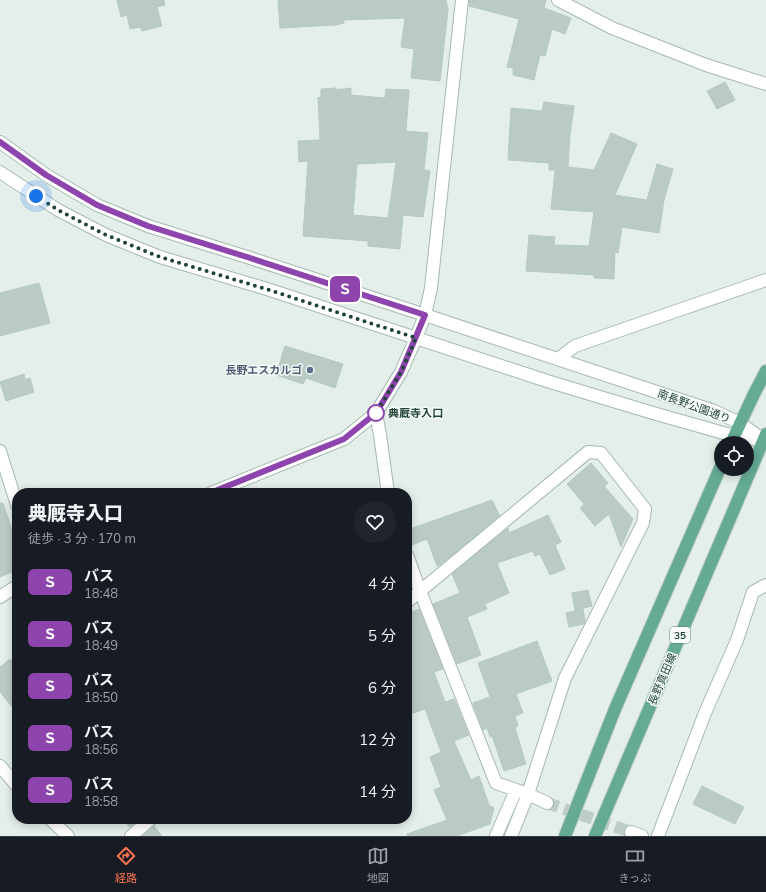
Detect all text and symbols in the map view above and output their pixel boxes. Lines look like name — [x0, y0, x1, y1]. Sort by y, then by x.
your location — [26, 186, 46, 206]
line badge: Ｓ — [332, 276, 358, 302]
text: Ｓ — [338, 280, 352, 298]
place label: 長野エスカルゴ — [225, 363, 302, 377]
marker: 長野エスカルゴ — [305, 365, 315, 375]
street label: 南長野公園通り — [655, 386, 733, 426]
marker: 典厩寺入口 — [367, 404, 385, 422]
place label: 典厩寺入口 — [388, 406, 443, 420]
map controls — [714, 436, 754, 476]
button: locate — [714, 436, 754, 476]
text: 典厩寺入口 — [28, 501, 123, 525]
button: heart — [354, 501, 396, 543]
text: 徒歩 · 3 分 · 170 m — [28, 530, 136, 546]
text: バス — [84, 566, 114, 585]
text: Ｓ — [43, 573, 57, 591]
text: 4 分 — [368, 574, 396, 593]
text: 18:48 — [84, 585, 118, 601]
text: バス — [84, 618, 114, 637]
text: Ｓ — [43, 625, 57, 643]
text: 5 分 — [368, 626, 396, 645]
road number: 35 — [670, 627, 690, 643]
text: 18:49 — [84, 637, 118, 653]
street label: 長野真田線 — [645, 651, 679, 707]
text: バス — [84, 670, 114, 689]
text: Ｓ — [43, 677, 57, 695]
text: 6 分 — [368, 678, 396, 697]
text: 18:50 — [84, 689, 118, 705]
text: バス — [84, 722, 114, 741]
text: Ｓ — [43, 729, 57, 747]
text: 12 分 — [359, 730, 396, 749]
text: 18:56 — [84, 741, 118, 757]
text: バス — [84, 774, 114, 793]
text: Ｓ — [43, 781, 57, 799]
text: 14 分 — [359, 782, 396, 801]
text: 18:58 — [84, 793, 118, 809]
tab: 経路 — [115, 845, 137, 885]
tab: 地図 — [367, 845, 389, 885]
tab: きっぷ — [619, 845, 651, 885]

